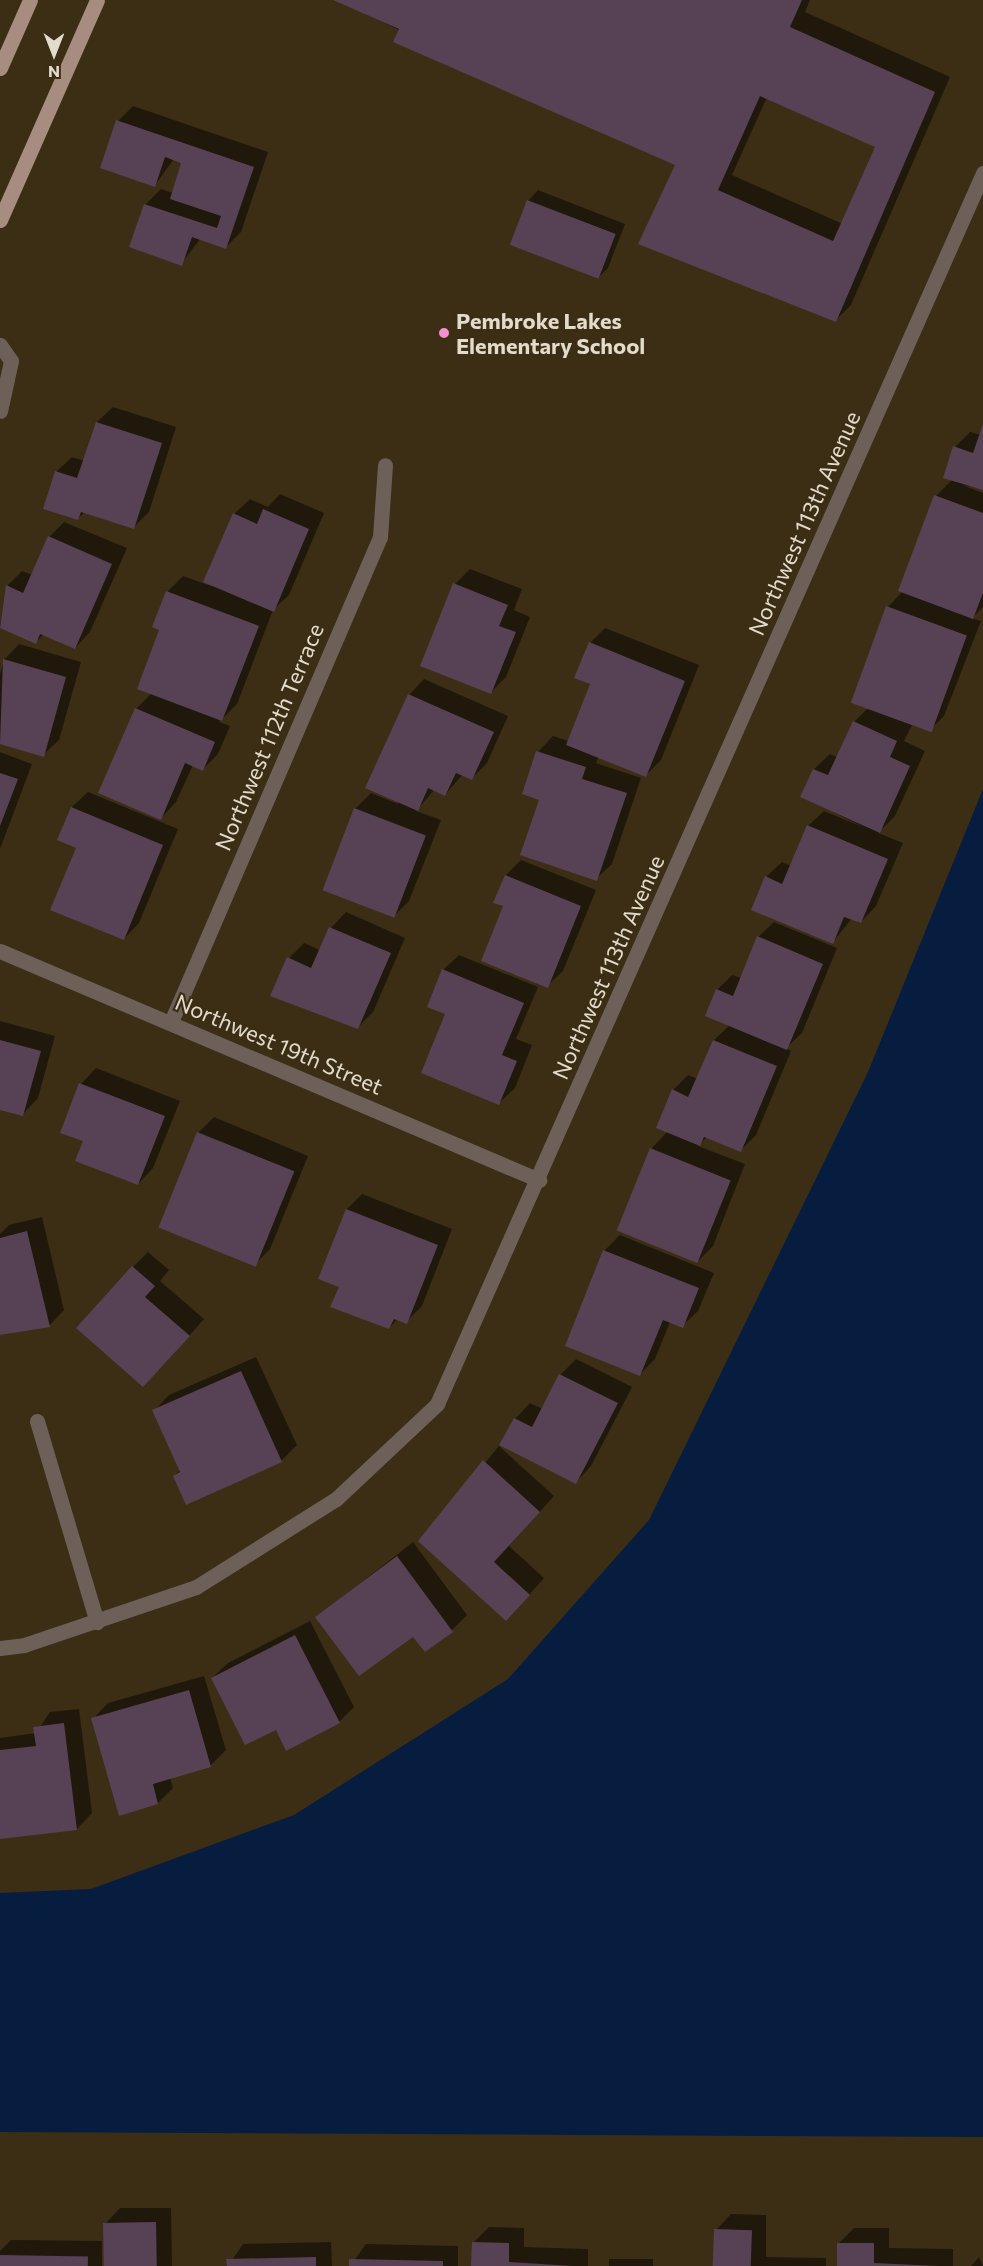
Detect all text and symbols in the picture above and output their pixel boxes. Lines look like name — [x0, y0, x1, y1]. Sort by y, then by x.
north arrow — [24, 24, 84, 84]
text: N — [48, 63, 60, 82]
place label: Pembroke Lakes Elementary School — [456, 307, 645, 358]
marker: Pembroke Lakes Elementary School — [437, 326, 451, 340]
street label: Northwest 113th Avenue — [743, 407, 865, 639]
street label: Northwest 112th Terrace — [209, 619, 329, 855]
street label: Northwest 113th Avenue — [547, 851, 669, 1083]
street label: Northwest 19th Street — [171, 988, 387, 1100]

